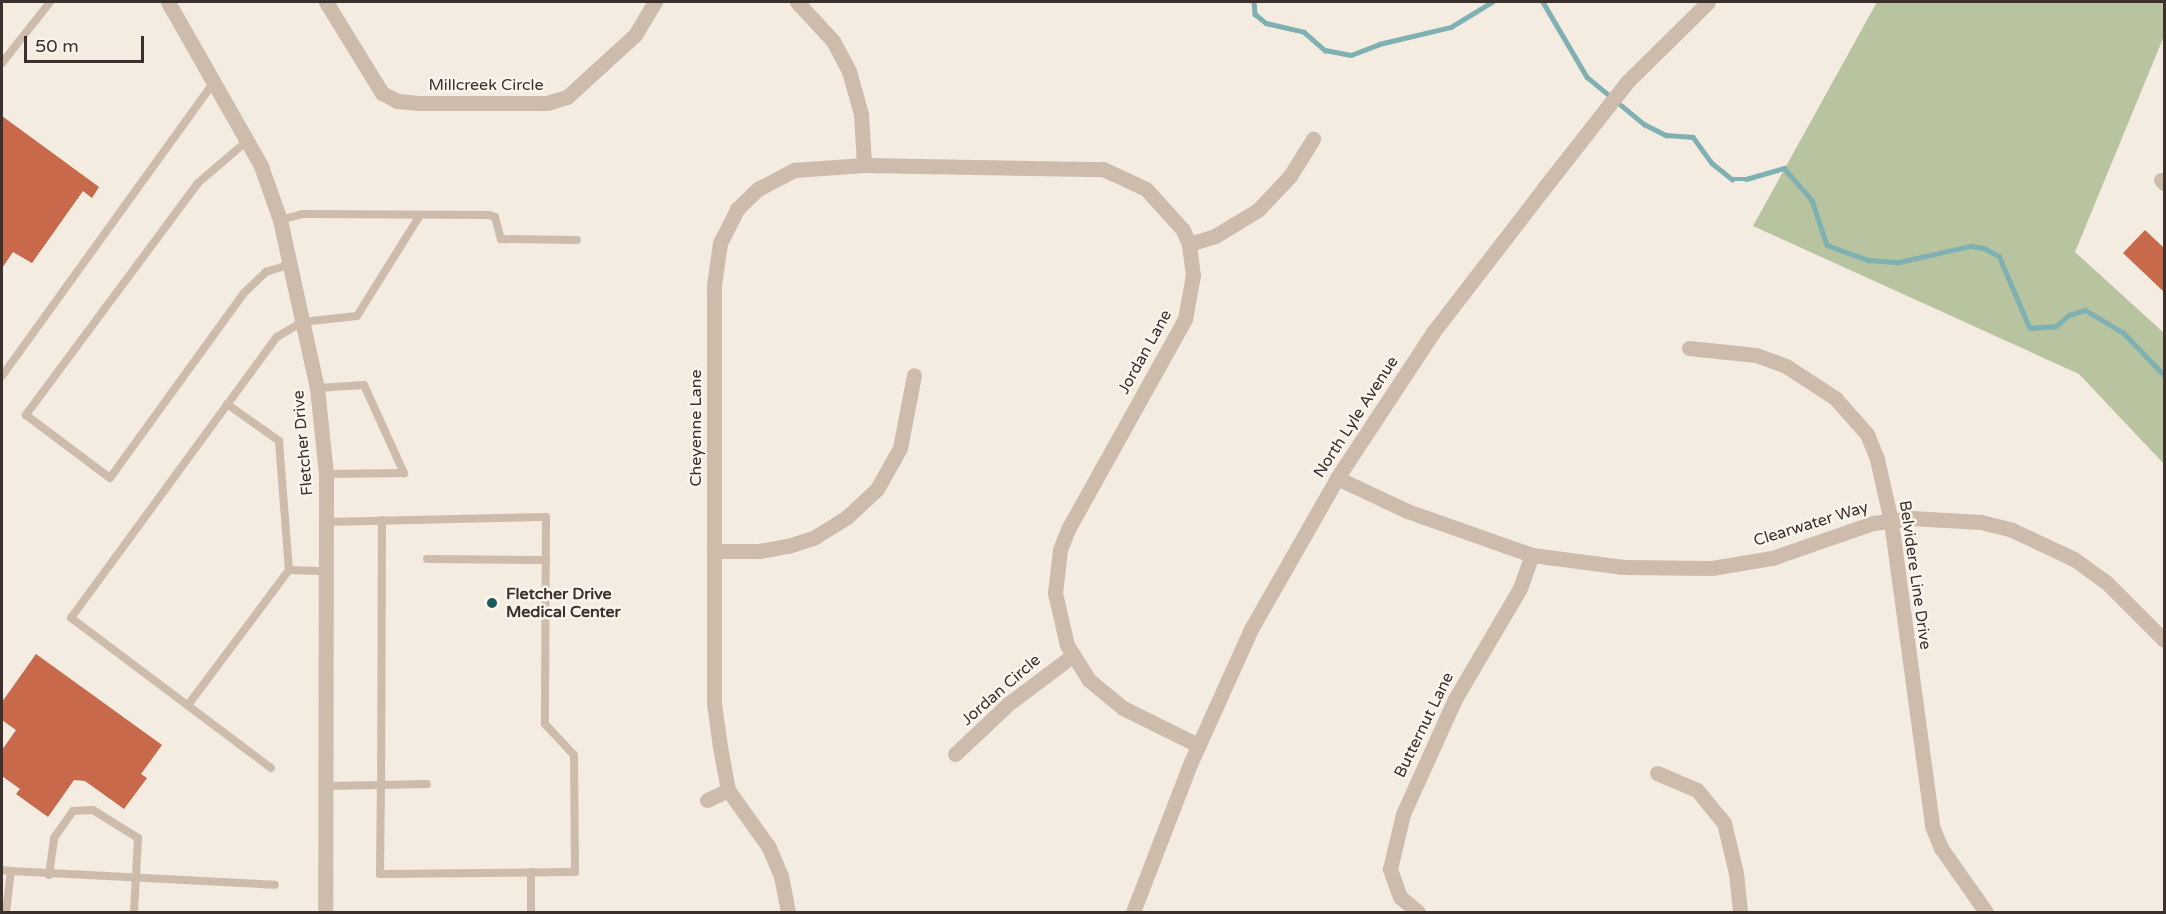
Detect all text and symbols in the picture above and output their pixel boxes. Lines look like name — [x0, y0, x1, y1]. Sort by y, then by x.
scale bar — [27, 24, 147, 62]
text: 50 m — [35, 35, 79, 57]
street label: Millcreek Circle — [428, 75, 544, 95]
street label: Jordan Lane — [1114, 307, 1176, 397]
street label: North Lyle Avenue — [1310, 353, 1402, 481]
street label: Cheyenne Lane — [686, 369, 706, 487]
street label: Fletcher Drive — [289, 390, 317, 496]
street label: Clearwater Way — [1751, 497, 1871, 551]
street label: Belvidere Line Drive — [1895, 499, 1935, 651]
place label: Fletcher Drive Medical Center — [506, 584, 621, 622]
marker: Fletcher Drive Medical Center — [483, 594, 501, 612]
street label: Jordan Circle — [957, 650, 1045, 730]
street label: Butternut Lane — [1390, 669, 1458, 781]

